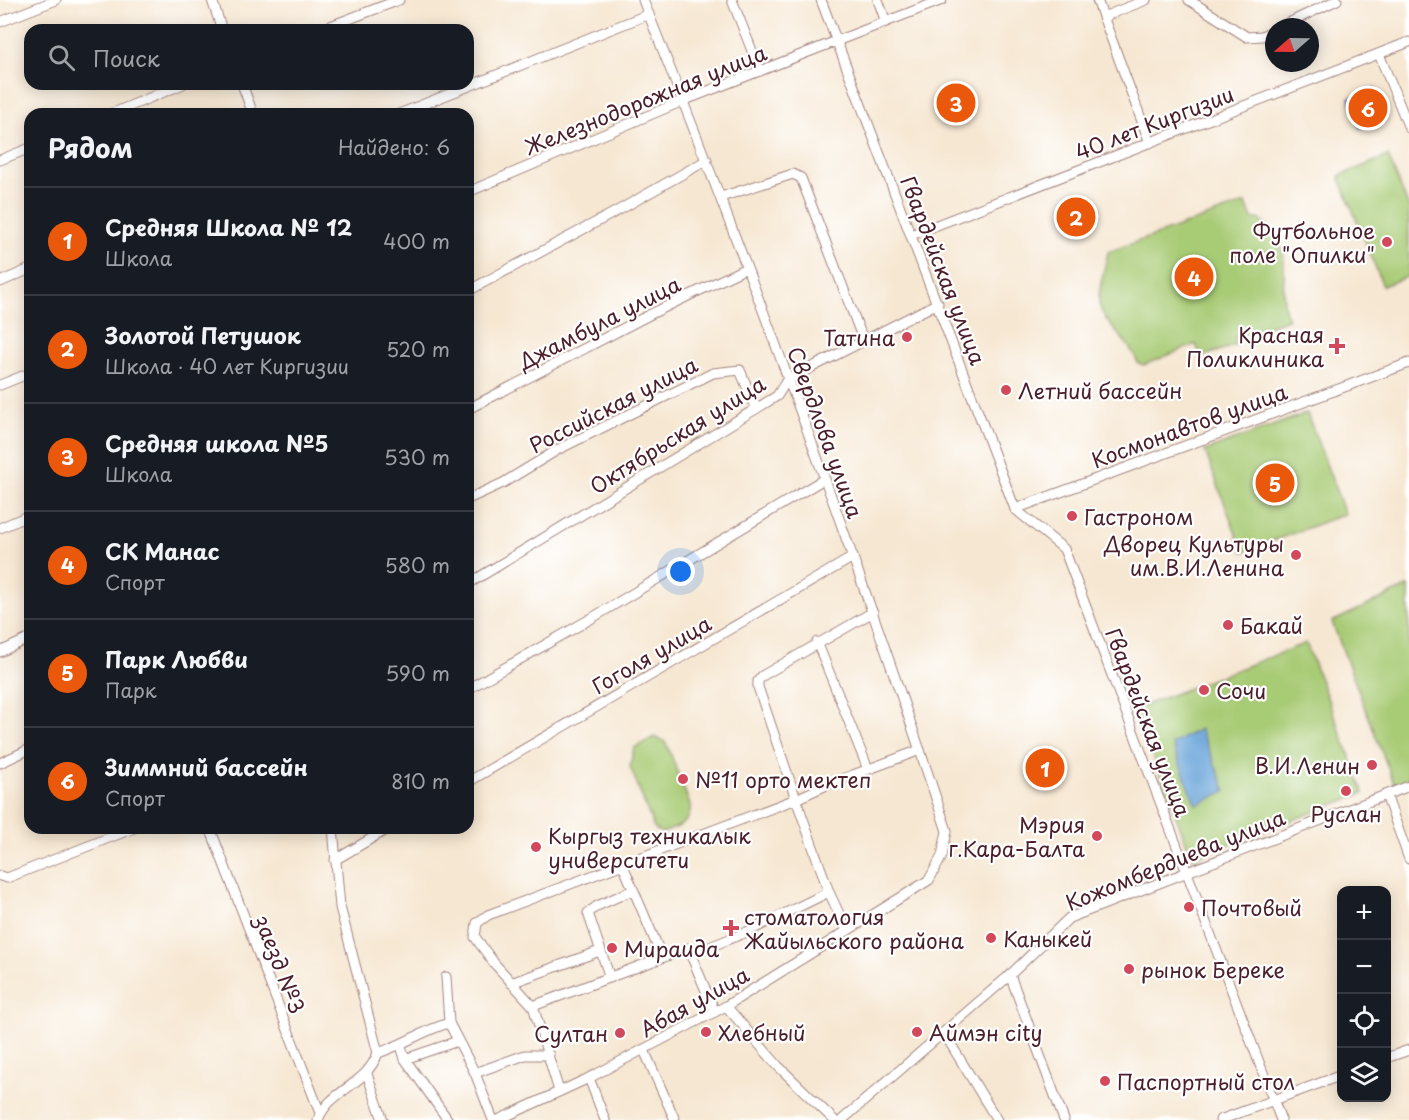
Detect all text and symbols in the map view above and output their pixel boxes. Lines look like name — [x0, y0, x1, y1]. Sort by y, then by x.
north arrow — [1265, 18, 1319, 72]
search box — [24, 24, 474, 90]
street label: Железнодорожная улица — [519, 35, 772, 162]
icon: search — [45, 41, 78, 74]
text: Поиск — [93, 41, 160, 74]
street label: 40 лет Киргизии — [1070, 77, 1238, 167]
pin: 3 — [936, 80, 976, 126]
pin: 6 — [1348, 86, 1388, 130]
text: Рядом — [48, 128, 133, 167]
text: Найдено: 6 — [338, 132, 450, 162]
street label: Гвардейская улица — [893, 171, 995, 370]
pin: 2 — [1056, 194, 1096, 240]
text: Средняя Школа № 12 — [105, 210, 352, 243]
place label: Футбольное поле "Опилки" — [1229, 214, 1375, 270]
text: 1 — [63, 226, 72, 256]
text: 400 m — [383, 226, 450, 256]
marker: Футбольное поле "Опилки" — [1380, 235, 1394, 249]
text: Школа — [105, 243, 172, 273]
pin: 4 — [1174, 254, 1214, 300]
street label: Джамбула улица — [511, 267, 686, 377]
text: Золотой Петушок — [105, 318, 301, 351]
place label: Красная Поликлиника — [1186, 318, 1325, 374]
place label: Татина — [823, 321, 896, 353]
marker: Татина — [900, 330, 914, 344]
text: 2 — [60, 334, 75, 364]
text: 520 m — [386, 334, 450, 364]
marker: Красная Поликлиника — [1328, 337, 1346, 355]
street label: Свердлова улица — [780, 342, 872, 523]
street label: Российская улица — [523, 347, 704, 460]
text: Школа · 40 лет Киргизии — [105, 351, 349, 381]
street label: Октябрьская улица — [583, 367, 772, 501]
place label: Летний бассейн — [1018, 374, 1182, 406]
street label: Космонавтов улица — [1087, 374, 1292, 475]
marker: Летний бассейн — [999, 383, 1013, 397]
text: Средняя школа №5 — [105, 426, 329, 459]
text: 3 — [61, 442, 74, 472]
text: 530 m — [384, 442, 450, 472]
text: Школа — [105, 459, 172, 489]
pin: 5 — [1256, 460, 1294, 506]
place label: Гастроном — [1084, 500, 1194, 532]
marker: Гастроном — [1065, 509, 1079, 523]
place label: Дворец Культуры им.В.И.Ленина — [1103, 527, 1285, 583]
text: СК Манас — [105, 534, 220, 567]
marker: Дворец Культуры им.В.И.Ленина — [1289, 548, 1303, 562]
text: 4 — [61, 550, 74, 580]
text: 580 m — [385, 550, 450, 580]
your location — [666, 557, 695, 586]
text: Спорт — [105, 567, 165, 597]
street label: Гоголя улица — [585, 606, 717, 701]
place label: Бакай — [1240, 609, 1303, 641]
marker: Бакай — [1221, 618, 1235, 632]
street label: Гвардейская улица — [1098, 623, 1200, 822]
text: Парк Любви — [105, 642, 248, 675]
text: 5 — [61, 658, 74, 688]
text: 590 m — [386, 658, 450, 688]
place label: Сочи — [1216, 674, 1266, 706]
text: Парк — [105, 675, 157, 705]
marker: Сочи — [1197, 683, 1211, 697]
pin: 1 — [1026, 746, 1064, 790]
place label: В.И.Ленин — [1255, 749, 1360, 781]
text: Зиммний бассейн — [105, 750, 308, 783]
marker: В.И.Ленин — [1365, 758, 1379, 772]
place label: №11 орто мектеп — [695, 763, 871, 795]
text: 6 — [60, 766, 75, 796]
text: 810 m — [391, 766, 450, 796]
marker: №11 орто мектеп — [676, 772, 690, 786]
text: Спорт — [105, 783, 165, 813]
marker: Руслан — [1339, 784, 1353, 798]
place label: Руслан — [1310, 797, 1382, 829]
street label: Кожомбердиева улица — [1060, 800, 1290, 918]
place label: Мэрия г.Кара-Балта — [948, 808, 1085, 864]
place label: Кыргыз техникалык университети — [548, 819, 751, 875]
marker: Мэрия г.Кара-Балта — [1090, 829, 1104, 843]
marker: Кыргыз техникалык университети — [529, 840, 543, 854]
map controls — [1337, 886, 1391, 1102]
button: + — [1337, 886, 1391, 940]
place label: Почтовый — [1201, 891, 1302, 923]
place label: стоматология Жайыльского района — [744, 900, 964, 956]
marker: Почтовый — [1182, 900, 1196, 914]
street label: заезд №3 — [247, 909, 314, 1018]
marker: стоматология Жайыльского района — [722, 919, 740, 937]
place label: Каныкей — [1003, 922, 1092, 954]
marker: Каныкей — [984, 931, 998, 945]
place label: Мираида — [624, 932, 720, 964]
button: − — [1337, 940, 1391, 994]
marker: Мираида — [605, 941, 619, 955]
place label: рынок Береке — [1141, 953, 1285, 985]
street label: Абая улица — [634, 957, 755, 1044]
marker: рынок Береке — [1122, 962, 1136, 976]
button: locate — [1337, 994, 1391, 1048]
place label: Хлебный — [718, 1016, 806, 1048]
place label: Аймэн city — [929, 1016, 1043, 1048]
place label: Султан — [534, 1017, 608, 1049]
marker: Хлебный — [699, 1025, 713, 1039]
marker: Аймэн city — [910, 1025, 924, 1039]
marker: Султан — [613, 1026, 627, 1040]
button: layers — [1337, 1048, 1391, 1102]
place label: Паспортный стол — [1117, 1065, 1295, 1097]
marker: Паспортный стол — [1098, 1074, 1112, 1088]

